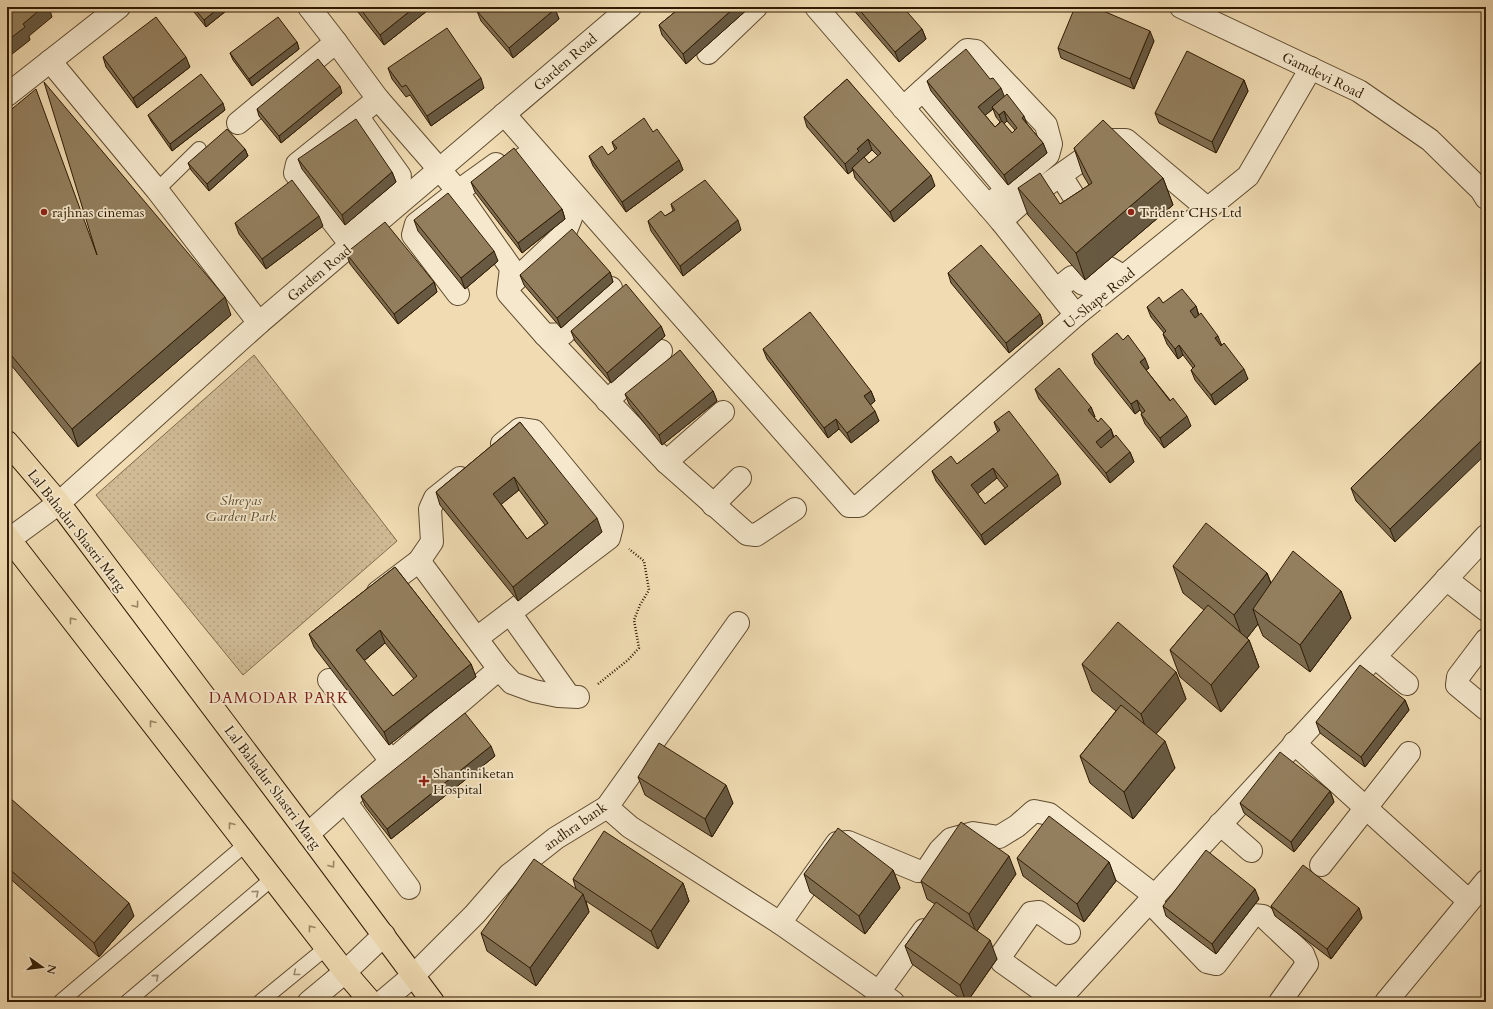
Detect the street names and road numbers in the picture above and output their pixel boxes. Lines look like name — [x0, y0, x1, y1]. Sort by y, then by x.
street label: Garden Road — [529, 29, 602, 95]
street label: Gamdevi Road — [1279, 48, 1367, 104]
street label: Garden Road — [283, 241, 356, 306]
street label: U-Shape Road — [1060, 263, 1139, 333]
street label: Lal Bahadur Shastri Marg — [23, 465, 130, 595]
street label: Lal Bahadur Shastri Marg — [220, 722, 325, 853]
street label: andhra bank — [540, 797, 611, 855]

